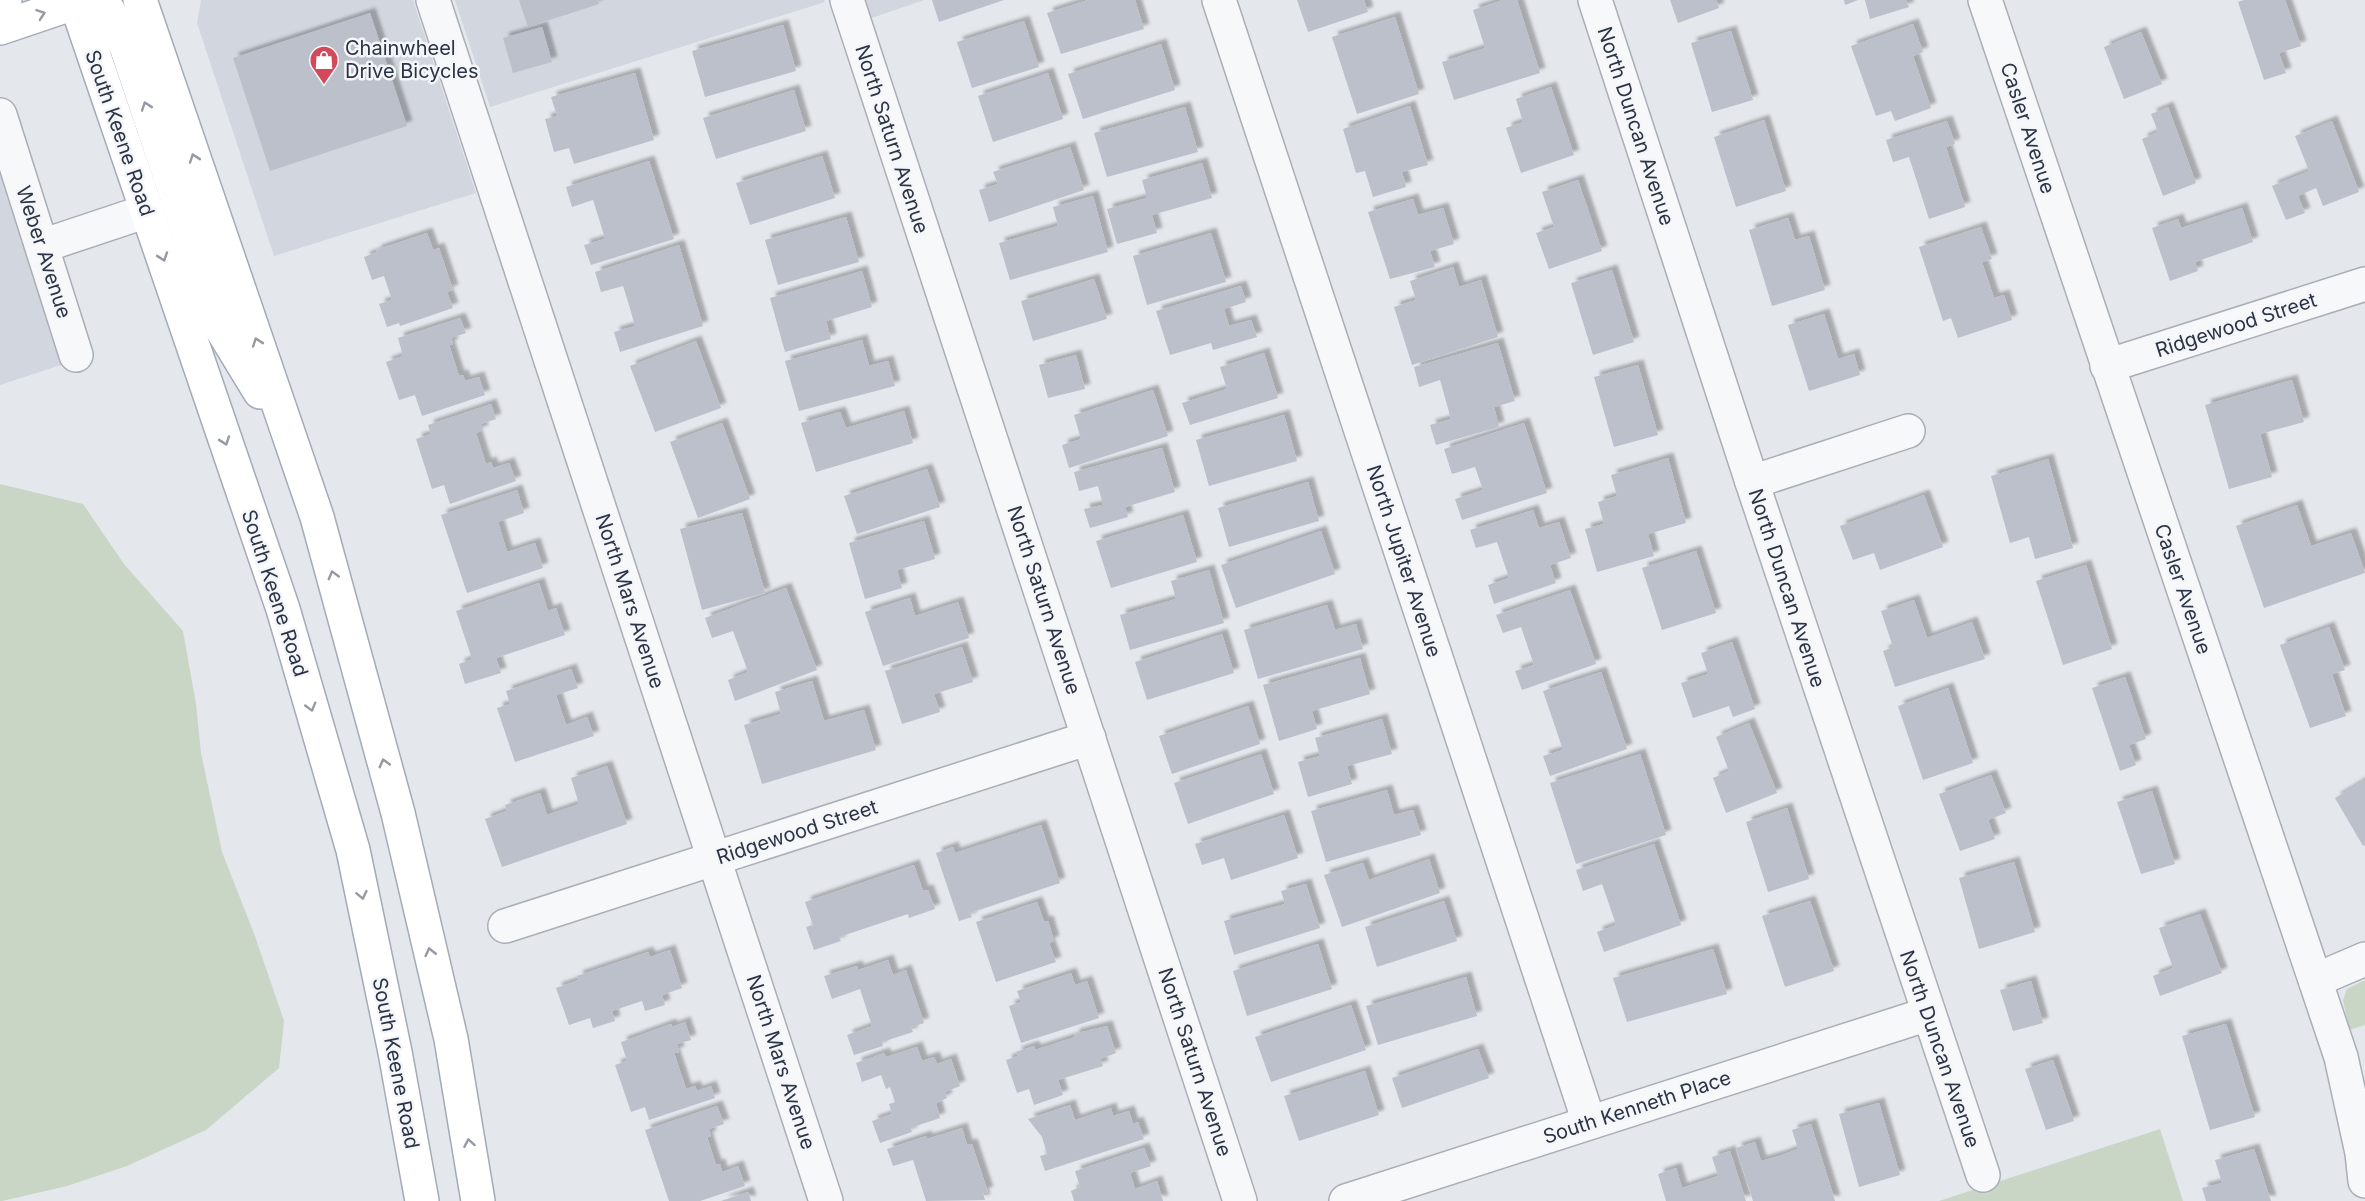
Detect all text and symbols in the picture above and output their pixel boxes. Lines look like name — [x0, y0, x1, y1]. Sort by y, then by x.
one-way arrow — [36, 9, 46, 22]
street label: North Duncan Avenue — [1593, 24, 1679, 228]
place label: Chainwheel Drive Bicycles — [345, 36, 479, 83]
street label: North Saturn Avenue — [850, 42, 934, 236]
shop icon: Chainwheel Drive Bicycles — [308, 44, 340, 86]
street label: South Keene Road — [80, 47, 160, 219]
street label: Casler Avenue — [1996, 59, 2060, 197]
one-way arrow — [141, 101, 154, 112]
one-way arrow — [189, 153, 201, 164]
street label: Weber Avenue — [11, 183, 77, 321]
one-way arrow — [155, 251, 168, 261]
street label: Ridgewood Street — [2152, 288, 2320, 362]
one-way arrow — [252, 337, 265, 348]
one-way arrow — [218, 435, 231, 446]
street label: North Jupiter Avenue — [1362, 462, 1446, 660]
street label: North Duncan Avenue — [1744, 486, 1830, 690]
street label: North Saturn Avenue — [1002, 503, 1086, 697]
street label: South Keene Road — [237, 507, 313, 679]
street label: North Mars Avenue — [590, 511, 670, 691]
street label: Casler Avenue — [2149, 521, 2217, 657]
one-way arrow — [328, 570, 340, 581]
one-way arrow — [304, 701, 316, 712]
one-way arrow — [379, 758, 391, 769]
street label: Ridgewood Street — [713, 795, 881, 869]
one-way arrow — [355, 889, 368, 899]
one-way arrow — [425, 947, 438, 957]
street label: North Duncan Avenue — [1895, 947, 1985, 1151]
street label: North Saturn Avenue — [1153, 965, 1237, 1159]
street label: North Mars Avenue — [741, 972, 821, 1152]
street label: South Keene Road — [368, 975, 424, 1151]
street label: South Kenneth Place — [1540, 1065, 1734, 1149]
one-way arrow — [463, 1139, 475, 1148]

